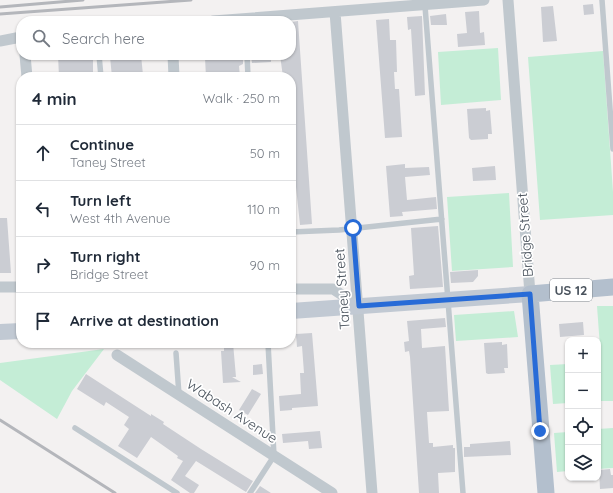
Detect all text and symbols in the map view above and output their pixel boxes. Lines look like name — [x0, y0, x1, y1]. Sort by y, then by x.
search box — [16, 16, 296, 60]
icon: search — [30, 27, 52, 49]
text: Search here — [62, 29, 145, 48]
text: 4 min — [32, 88, 77, 109]
text: Walk · 250 m — [203, 90, 280, 106]
text: Continue — [70, 135, 134, 154]
icon: ahead — [32, 142, 54, 164]
text: 50 m — [250, 145, 280, 161]
text: Taney Street — [70, 154, 146, 170]
text: Turn left — [70, 191, 132, 210]
street label: Bridge Street — [513, 192, 537, 278]
icon: left — [32, 198, 54, 220]
text: 110 m — [247, 201, 280, 217]
text: West 4th Avenue — [70, 210, 170, 226]
route start — [344, 219, 362, 237]
text: Turn right — [70, 247, 141, 266]
street label: Taney Street — [330, 247, 354, 330]
icon: right — [32, 254, 54, 276]
text: 90 m — [250, 257, 280, 273]
text: Bridge Street — [70, 266, 148, 282]
road number: US 12 — [550, 279, 592, 301]
icon: arrive — [32, 310, 54, 332]
text: Arrive at destination — [70, 311, 219, 330]
map controls — [565, 337, 601, 481]
button: + — [565, 337, 601, 373]
button: − — [565, 373, 601, 409]
street label: Wabash Avenue — [183, 375, 281, 447]
button: locate — [565, 409, 601, 445]
route end — [531, 422, 549, 440]
button: layers — [565, 445, 601, 481]

